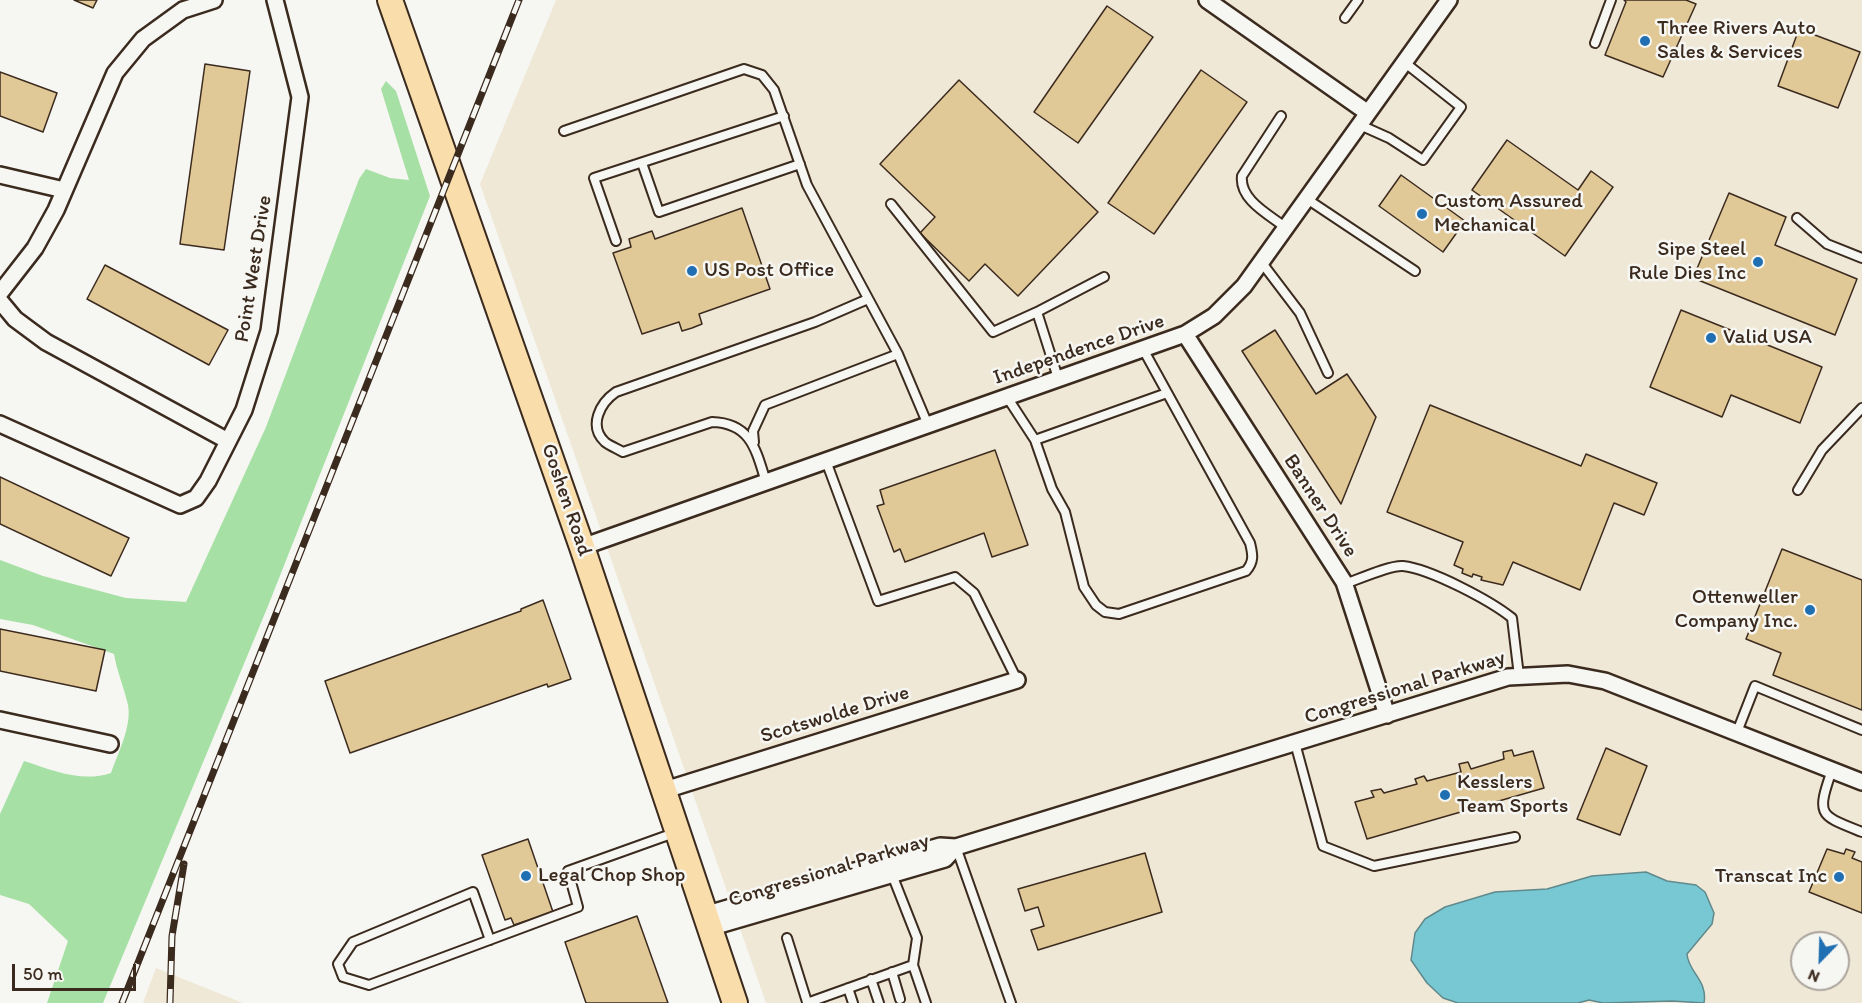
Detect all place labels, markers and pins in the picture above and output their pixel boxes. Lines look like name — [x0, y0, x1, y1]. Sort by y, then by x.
place label: Three Rivers Auto Sales & Services — [1657, 16, 1816, 66]
marker: Three Rivers Auto Sales & Services — [1638, 34, 1652, 48]
place label: Custom Assured Mechanical — [1434, 189, 1583, 239]
marker: Custom Assured Mechanical — [1415, 207, 1429, 221]
place label: Sipe Steel Rule Dies Inc — [1628, 237, 1746, 287]
marker: Sipe Steel Rule Dies Inc — [1751, 255, 1765, 269]
place label: US Post Office — [704, 258, 834, 284]
marker: US Post Office — [685, 264, 699, 278]
place label: Valid USA — [1723, 325, 1812, 351]
marker: Valid USA — [1704, 331, 1718, 345]
place label: Ottenweller Company Inc. — [1674, 585, 1798, 635]
marker: Ottenweller Company Inc. — [1803, 603, 1817, 617]
place label: Kesslers Team Sports — [1457, 770, 1568, 820]
marker: Kesslers Team Sports — [1438, 788, 1452, 802]
place label: Legal Chop Shop — [538, 863, 685, 889]
place label: Transcat Inc — [1715, 864, 1827, 890]
marker: Legal Chop Shop — [519, 869, 533, 883]
marker: Transcat Inc — [1832, 870, 1846, 884]

